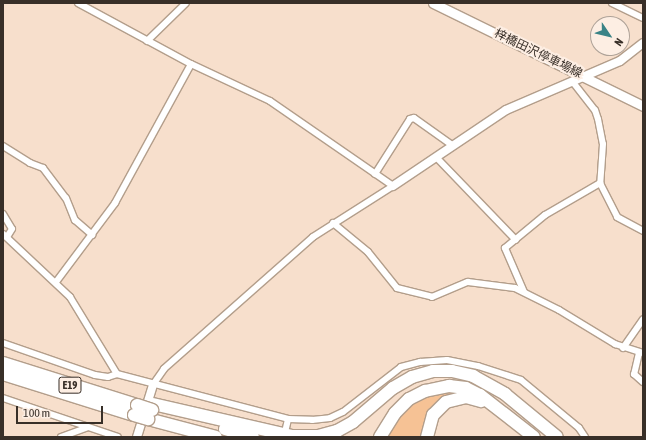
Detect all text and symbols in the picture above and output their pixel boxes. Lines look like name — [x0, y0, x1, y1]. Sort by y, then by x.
north arrow — [590, 16, 630, 56]
street label: 梓橋田沢停車場線 — [492, 26, 584, 82]
text: N — [612, 36, 626, 48]
road number: E19 — [58, 376, 82, 394]
scale bar — [18, 398, 105, 424]
text: 100 m — [23, 406, 50, 420]

